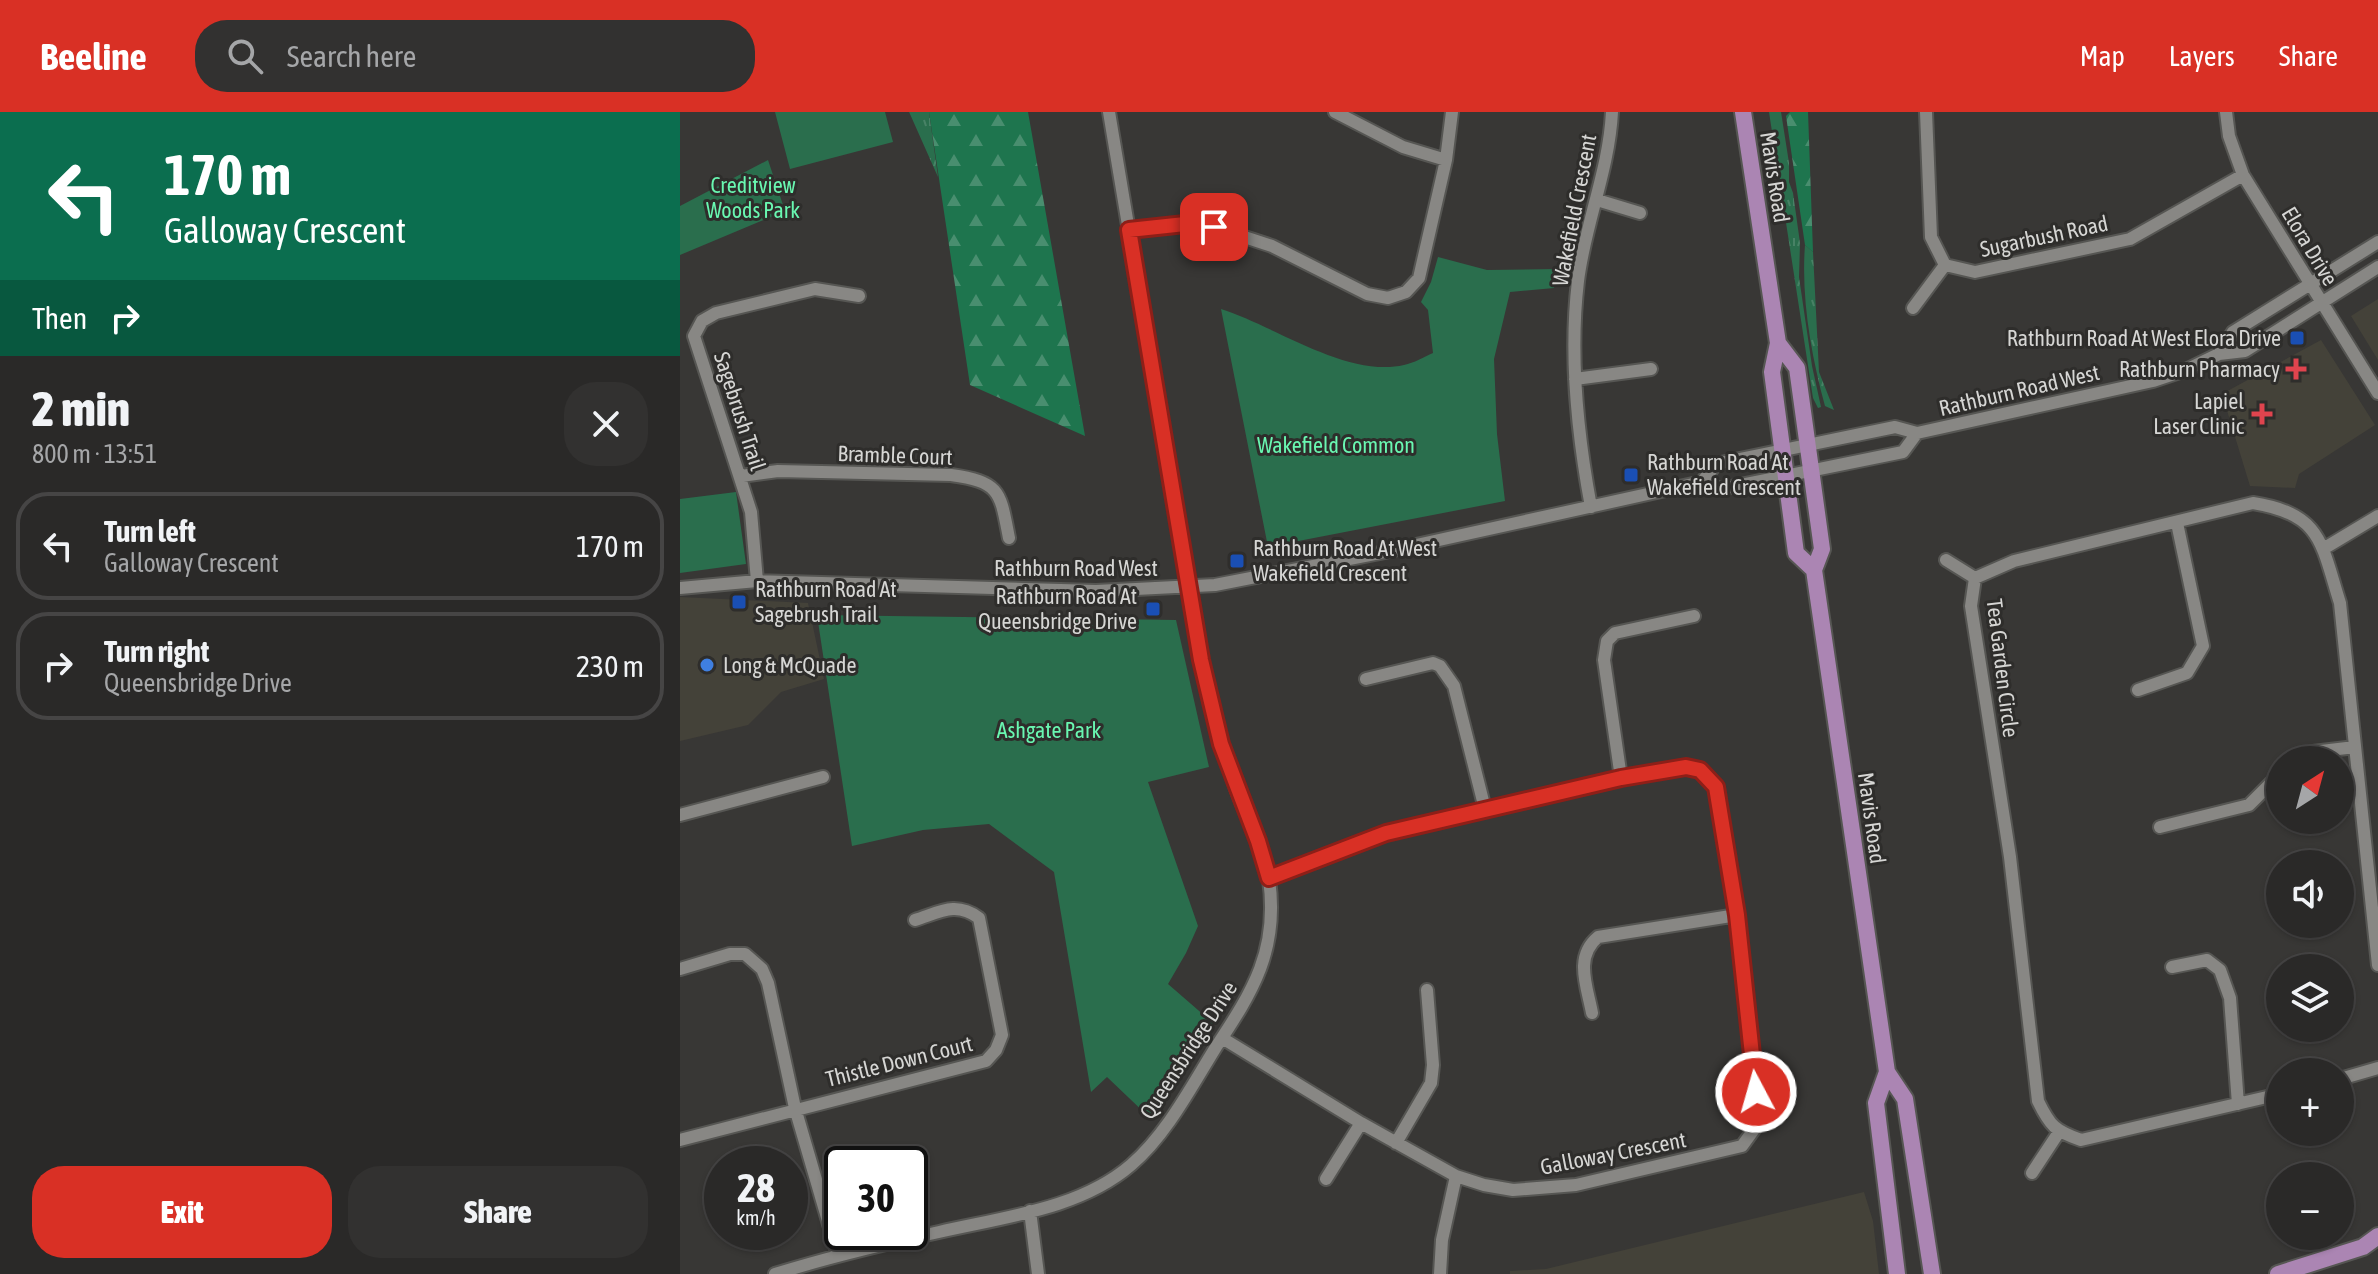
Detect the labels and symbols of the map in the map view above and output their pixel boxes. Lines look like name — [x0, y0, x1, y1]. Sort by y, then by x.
street label: Mavis Road — [1755, 130, 1795, 224]
street label: Wakefield Crescent — [1547, 132, 1601, 288]
park label: Creditview Woods Park — [706, 172, 800, 223]
pin — [1180, 193, 1248, 261]
street label: Elora Drive — [2276, 202, 2344, 290]
street label: Sugarbush Road — [1978, 210, 2110, 262]
place label: Rathburn Road At West Elora Drive — [2007, 325, 2281, 351]
marker: Rathburn Road At West Elora Drive — [2288, 329, 2306, 347]
street label: Sagebrush Trail — [709, 349, 771, 474]
place label: Rathburn Pharmacy — [2119, 356, 2280, 382]
street label: Rathburn Road West — [1936, 359, 2102, 421]
marker: Rathburn Pharmacy — [2287, 360, 2305, 378]
place label: Lapiel Laser Clinic — [2153, 388, 2245, 439]
marker: Lapiel Laser Clinic — [2251, 403, 2273, 425]
park label: Wakefield Common — [1257, 432, 1415, 458]
street label: Bramble Court — [837, 440, 953, 470]
place label: Rathburn Road At Wakefield Crescent — [1647, 449, 1801, 500]
marker: Rathburn Road At Wakefield Crescent — [1622, 466, 1640, 484]
place label: Rathburn Road At West Wakefield Crescent — [1253, 535, 1437, 586]
marker: Rathburn Road At West Wakefield Crescent — [1228, 552, 1246, 570]
street label: Rathburn Road West — [994, 555, 1158, 581]
place label: Rathburn Road At Sagebrush Trail — [755, 576, 897, 627]
place label: Rathburn Road At Queensbridge Drive — [978, 583, 1137, 634]
marker: Rathburn Road At Sagebrush Trail — [730, 593, 748, 611]
street label: Tea Garden Circle — [1982, 597, 2024, 739]
marker: Rathburn Road At Queensbridge Drive — [1144, 600, 1162, 618]
place label: Long & McQuade — [723, 652, 856, 678]
marker: Long & McQuade — [698, 656, 716, 674]
park label: Ashgate Park — [997, 717, 1101, 743]
north arrow — [2266, 746, 2354, 834]
street label: Mavis Road — [1853, 771, 1891, 865]
street label: Queensbridge Drive — [1134, 976, 1242, 1124]
street label: Thistle Down Court — [823, 1030, 975, 1092]
position arrow — [1714, 1050, 1798, 1134]
street label: Galloway Crescent — [1538, 1126, 1688, 1180]
speed limit sign: 30 — [824, 1146, 928, 1250]

